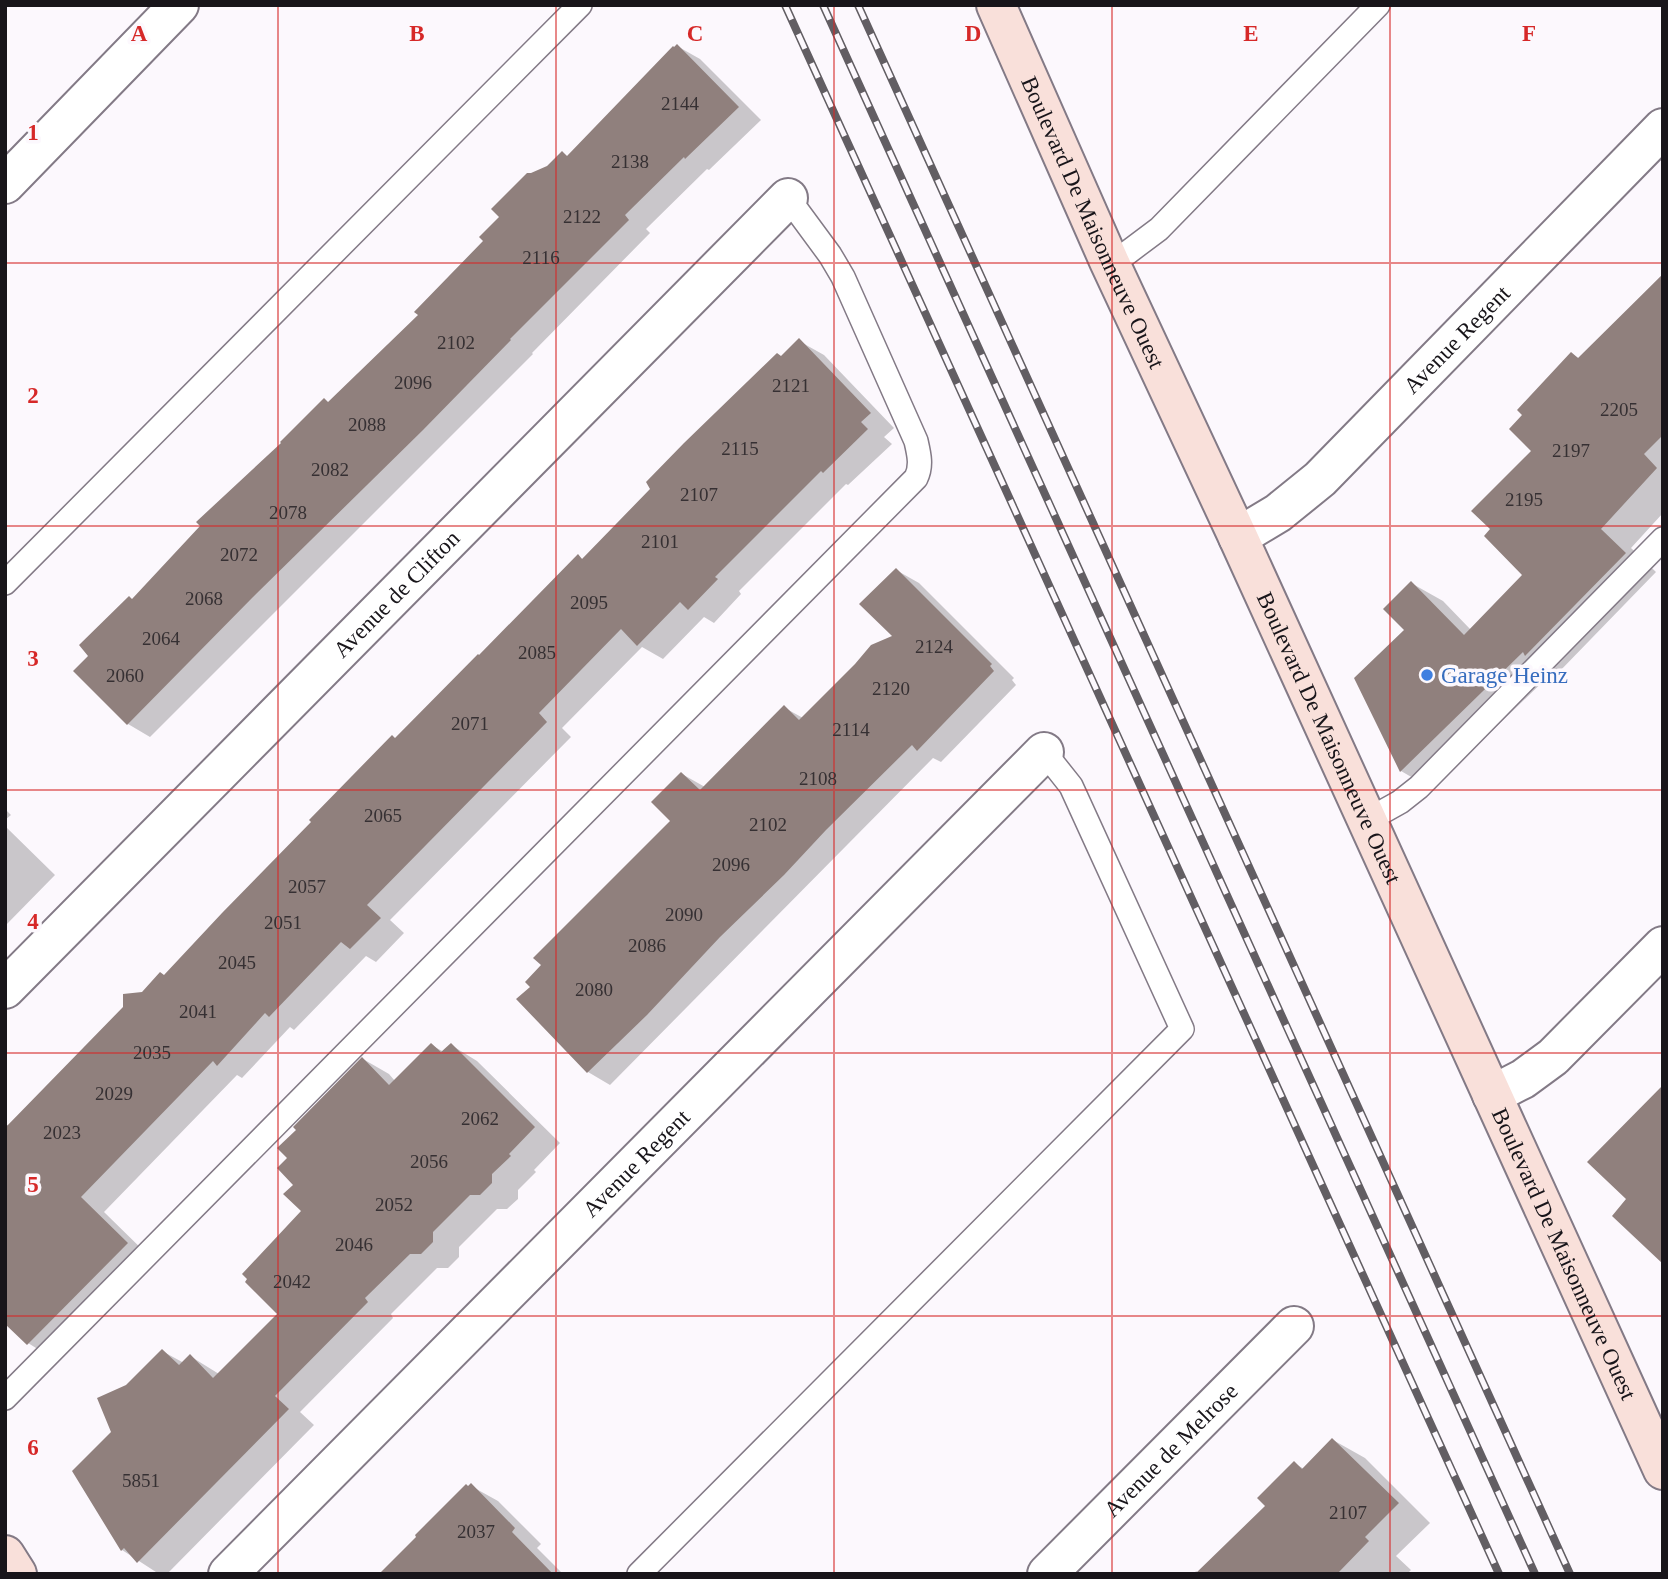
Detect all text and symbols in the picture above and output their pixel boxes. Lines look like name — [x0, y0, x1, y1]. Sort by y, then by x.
text: A — [131, 21, 148, 46]
text: B — [409, 21, 425, 46]
text: C — [687, 21, 703, 46]
text: D — [965, 21, 981, 46]
text: E — [1243, 21, 1259, 46]
text: F — [1522, 21, 1536, 46]
street label: Boulevard De Maisonneuve Ouest — [1016, 73, 1170, 373]
house number: 2144 — [661, 93, 700, 114]
text: 1 — [27, 120, 39, 145]
house number: 2138 — [611, 151, 649, 172]
house number: 2122 — [563, 206, 601, 227]
house number: 2116 — [522, 247, 560, 268]
street label: Avenue Regent — [1399, 280, 1515, 399]
house number: 2102 — [437, 332, 475, 353]
house number: 2096 — [394, 372, 432, 393]
house number: 2121 — [772, 375, 810, 396]
text: 2 — [27, 383, 39, 408]
house number: 2205 — [1600, 399, 1638, 420]
house number: 2088 — [348, 414, 386, 435]
house number: 2115 — [721, 438, 759, 459]
house number: 2197 — [1552, 440, 1590, 461]
house number: 2082 — [311, 459, 349, 480]
house number: 2107 — [680, 484, 718, 505]
house number: 2195 — [1505, 489, 1543, 510]
house number: 2078 — [269, 502, 307, 523]
street label: Avenue de Clifton — [328, 525, 465, 663]
house number: 2101 — [641, 531, 679, 552]
house number: 2072 — [220, 544, 258, 565]
house number: 2068 — [185, 588, 223, 609]
street label: Boulevard De Maisonneuve Ouest — [1252, 588, 1406, 888]
house number: 2095 — [570, 592, 608, 613]
house number: 2064 — [142, 628, 181, 649]
house number: 2124 — [915, 636, 954, 657]
house number: 2085 — [518, 642, 556, 663]
text: 3 — [27, 646, 39, 671]
place label: Garage Heinz — [1441, 663, 1568, 688]
house number: 2060 — [106, 665, 144, 686]
marker: Garage Heinz — [1419, 667, 1435, 683]
house number: 2120 — [872, 678, 910, 699]
house number: 2071 — [451, 713, 489, 734]
house number: 2114 — [832, 719, 870, 740]
house number: 2108 — [799, 768, 837, 789]
house number: 2065 — [364, 805, 402, 826]
house number: 2102 — [749, 814, 787, 835]
house number: 2096 — [712, 854, 750, 875]
house number: 2057 — [288, 876, 326, 897]
house number: 2090 — [665, 904, 703, 925]
text: 4 — [27, 909, 39, 934]
house number: 2051 — [264, 912, 302, 933]
house number: 2086 — [628, 935, 666, 956]
house number: 2045 — [218, 952, 256, 973]
house number: 2080 — [575, 979, 613, 1000]
house number: 2041 — [179, 1001, 217, 1022]
house number: 2035 — [133, 1042, 171, 1063]
house number: 2029 — [95, 1083, 133, 1104]
street label: Avenue Regent — [578, 1104, 695, 1222]
street label: Boulevard De Maisonneuve Ouest — [1487, 1104, 1641, 1404]
house number: 2062 — [461, 1108, 499, 1129]
house number: 2023 — [43, 1122, 81, 1143]
house number: 2056 — [410, 1151, 448, 1172]
text: 5 — [27, 1172, 39, 1197]
house number: 2052 — [375, 1194, 413, 1215]
house number: 2046 — [335, 1234, 373, 1255]
house number: 2042 — [273, 1271, 311, 1292]
street label: Avenue de Melrose — [1099, 1378, 1243, 1522]
text: 6 — [27, 1435, 39, 1460]
house number: 5851 — [122, 1470, 160, 1491]
house number: 2107 — [1329, 1502, 1367, 1523]
house number: 2037 — [457, 1521, 495, 1542]

